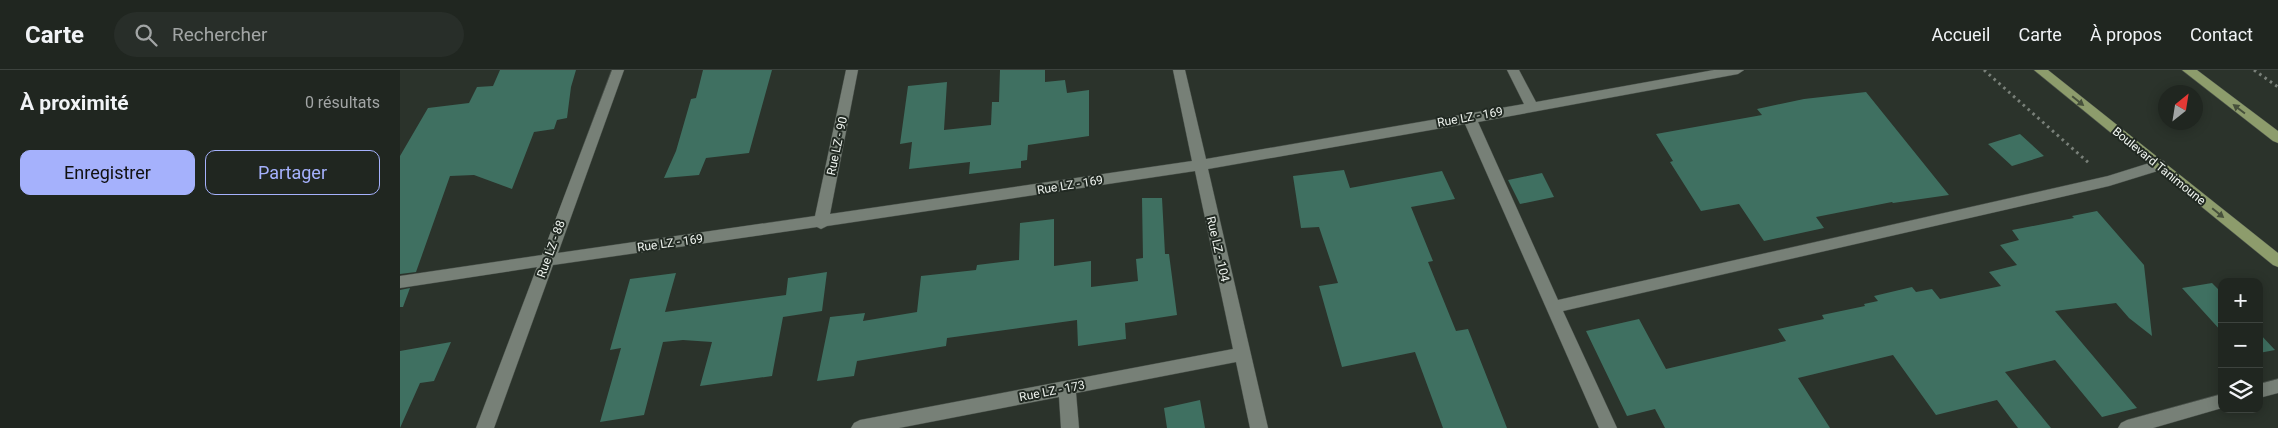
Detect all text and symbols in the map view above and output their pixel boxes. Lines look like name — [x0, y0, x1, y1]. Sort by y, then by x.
search box — [114, 12, 464, 57]
text: Carte — [25, 21, 84, 49]
icon: search — [132, 21, 160, 49]
text: Rechercher — [172, 23, 267, 46]
text: Accueil — [1932, 24, 1990, 45]
text: Carte — [2018, 24, 2062, 45]
text: À propos — [2090, 24, 2162, 45]
text: Contact — [2190, 24, 2253, 45]
north arrow — [2158, 85, 2203, 130]
text: À proximité — [20, 91, 129, 115]
text: 0 résultats — [305, 93, 380, 112]
one-way arrow — [2071, 95, 2084, 106]
street label: Rue LZ - 169 — [1436, 104, 1504, 130]
one-way arrow — [2232, 104, 2246, 114]
street label: Rue LZ - 90 — [824, 115, 850, 177]
street label: Boulevard Tanimoune — [2110, 124, 2208, 208]
button: Enregistrer — [20, 150, 195, 195]
button: Partager — [205, 150, 380, 195]
street label: Rue LZ - 169 — [1036, 173, 1104, 197]
one-way arrow — [2211, 208, 2224, 219]
street label: Rue LZ - 104 — [1204, 215, 1232, 283]
street label: Rue LZ - 88 — [534, 218, 568, 279]
street label: Rue LZ - 169 — [636, 231, 704, 255]
map controls — [2218, 278, 2263, 413]
button: + — [2218, 278, 2263, 323]
button: − — [2218, 323, 2263, 368]
button: layers — [2218, 368, 2263, 413]
street label: Rue LZ - 173 — [1018, 378, 1086, 404]

